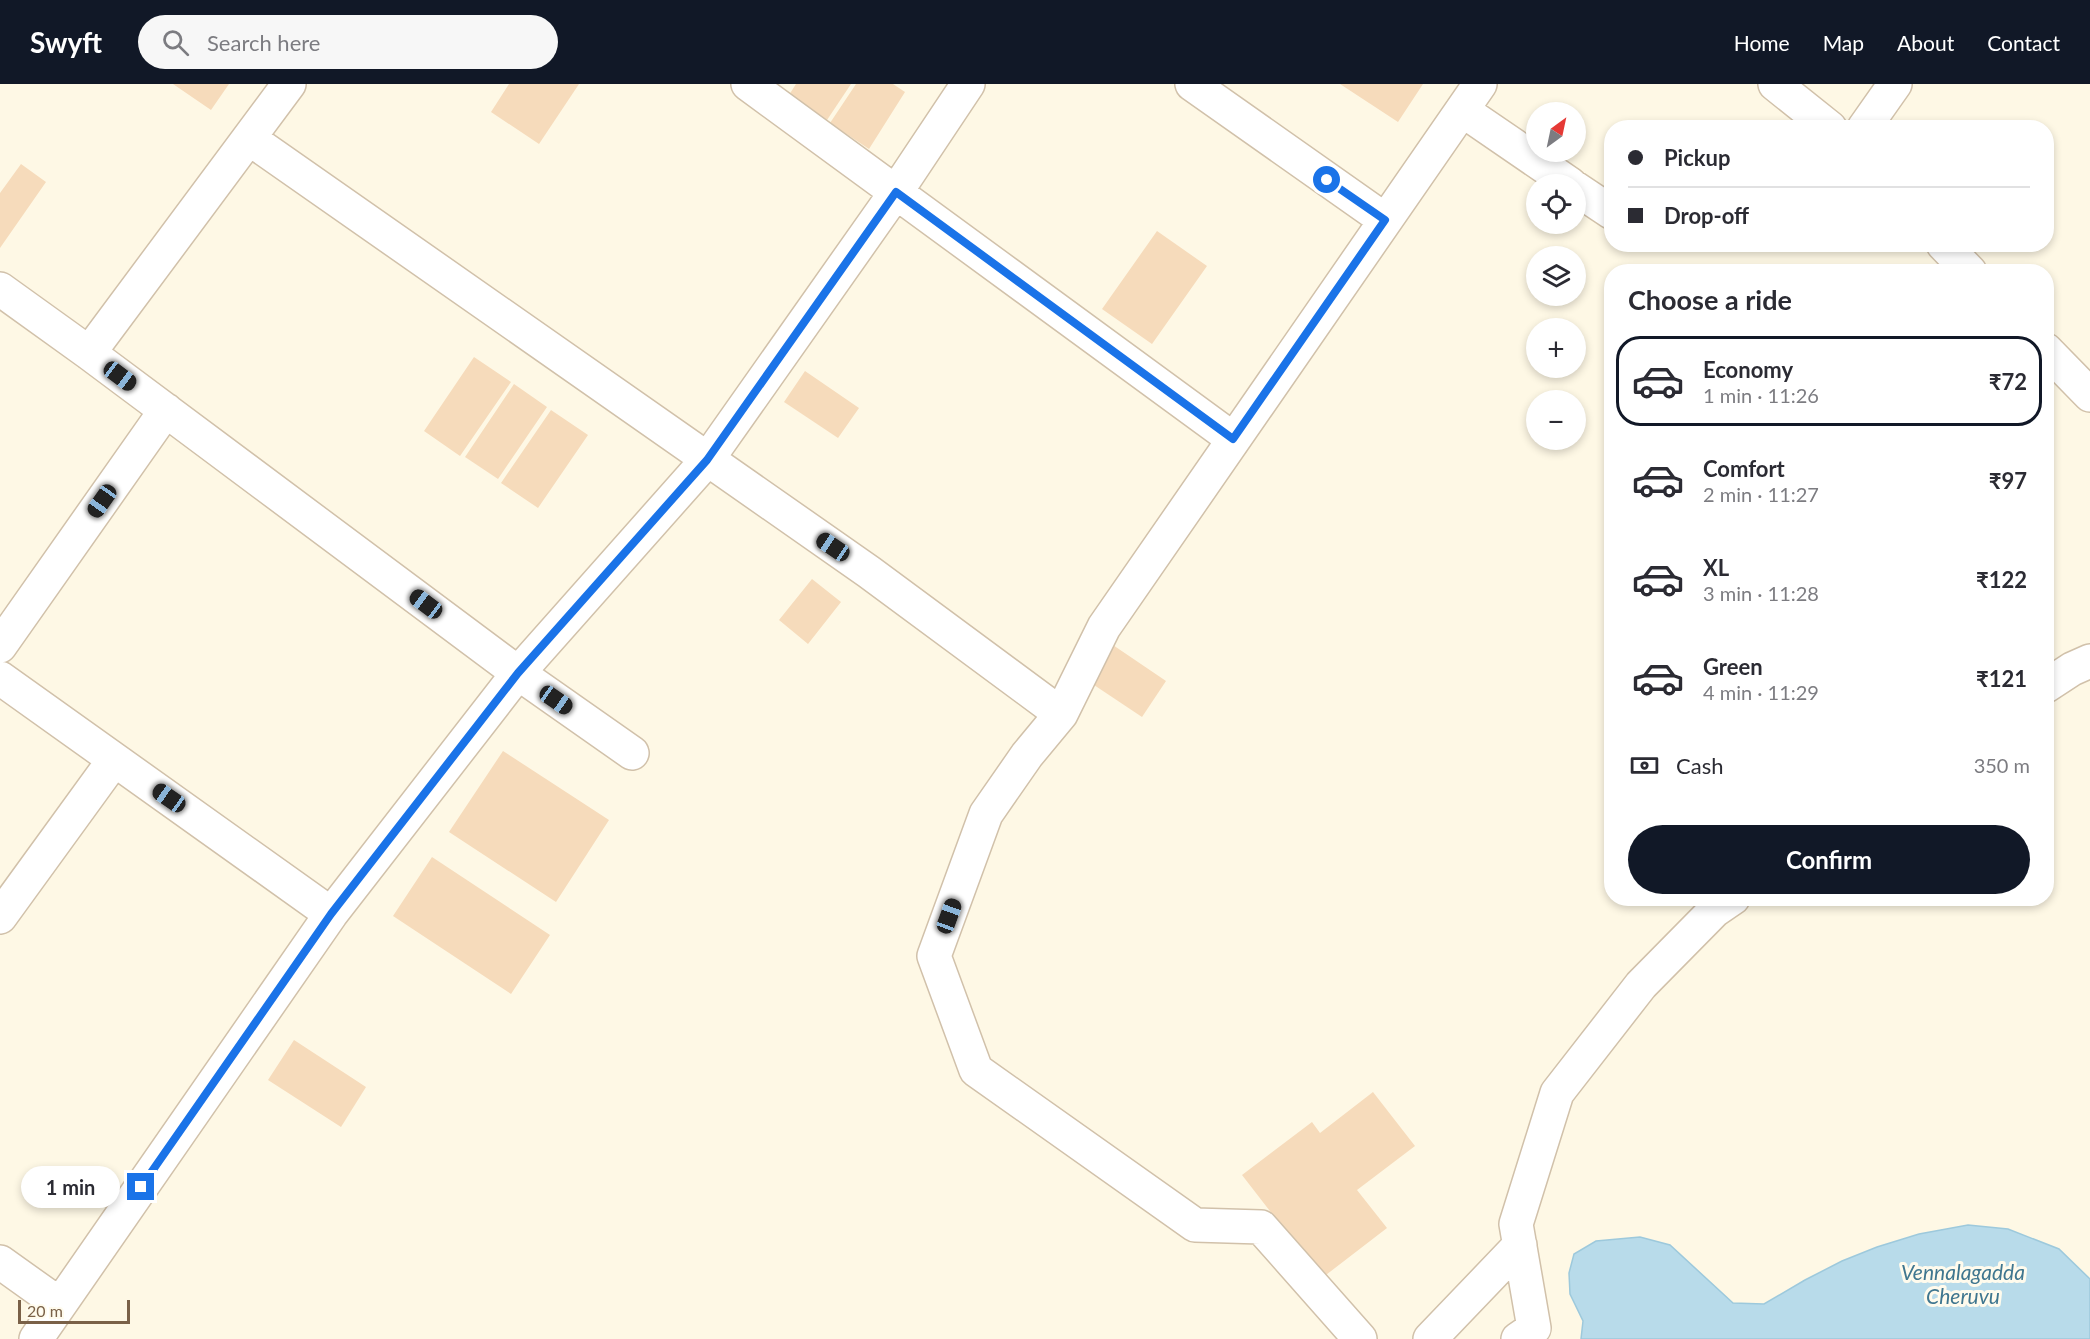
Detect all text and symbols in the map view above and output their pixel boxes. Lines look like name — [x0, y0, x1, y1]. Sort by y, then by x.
search box — [138, 15, 558, 69]
text: Swyft — [30, 25, 102, 59]
icon: search — [159, 26, 192, 59]
text: Search here — [207, 29, 320, 56]
text: Home — [1734, 30, 1790, 55]
text: Map — [1823, 30, 1864, 55]
text: About — [1897, 30, 1954, 55]
text: Contact — [1987, 30, 2060, 55]
north arrow — [1526, 102, 1586, 162]
map controls — [1526, 102, 1586, 450]
text: Pickup — [1664, 144, 1730, 171]
route start — [1313, 166, 1340, 193]
button: locate — [1526, 174, 1586, 234]
text: Drop-off — [1664, 202, 1749, 229]
button: layers — [1526, 246, 1586, 306]
text: Choose a ride — [1628, 283, 1792, 316]
button: + — [1526, 318, 1586, 378]
icon: car — [1631, 354, 1685, 408]
text: Economy — [1703, 356, 1793, 383]
car — [100, 358, 140, 394]
text: ₹72 — [1989, 368, 2027, 395]
text: 1 min · 11:26 — [1703, 383, 1819, 407]
button: − — [1526, 390, 1586, 450]
icon: car — [1631, 453, 1685, 507]
text: Comfort — [1703, 455, 1785, 482]
text: ₹97 — [1989, 467, 2027, 494]
car — [84, 481, 120, 521]
text: 2 min · 11:27 — [1703, 482, 1819, 506]
car — [813, 529, 853, 565]
icon: car — [1631, 552, 1685, 606]
text: XL — [1703, 554, 1729, 581]
text: ₹122 — [1976, 566, 2027, 593]
text: 3 min · 11:28 — [1703, 581, 1819, 605]
car — [406, 586, 446, 622]
icon: car — [1631, 651, 1685, 705]
text: Green — [1703, 653, 1763, 680]
text: ₹121 — [1976, 665, 2027, 692]
text: 4 min · 11:29 — [1703, 680, 1819, 704]
car — [536, 682, 576, 718]
icon: cash — [1628, 749, 1661, 782]
text: Cash — [1676, 752, 1723, 779]
text: 350 m — [1974, 753, 2030, 777]
car — [149, 780, 189, 816]
button: Confirm — [1628, 825, 2030, 894]
car — [934, 896, 964, 936]
callout: 1 min — [21, 1166, 120, 1208]
route end — [127, 1173, 154, 1200]
text: 1 min — [46, 1175, 95, 1199]
water label: Vennalagadda Cheruvu — [1901, 1259, 2025, 1308]
scale bar — [18, 1297, 130, 1324]
text: 20 m — [27, 1301, 63, 1320]

